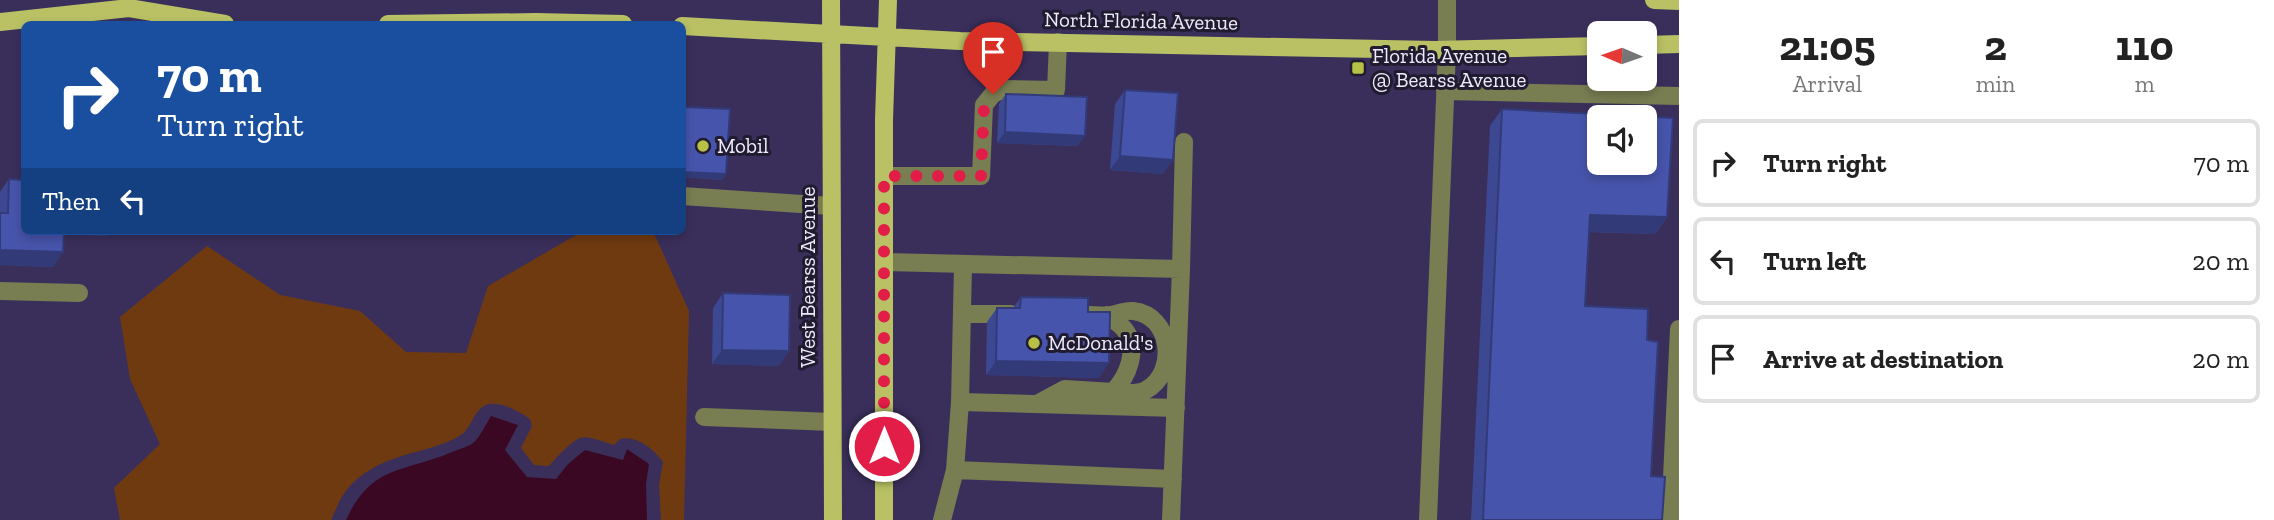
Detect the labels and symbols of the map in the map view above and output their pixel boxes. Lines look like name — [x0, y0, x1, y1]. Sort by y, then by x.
street label: North Florida Avenue — [1044, 6, 1238, 35]
north arrow — [1587, 21, 1657, 91]
pin — [963, 22, 1023, 94]
place label: Florida Avenue @ Bearss Avenue — [1372, 43, 1527, 92]
marker: Florida Avenue @ Bearss Avenue — [1350, 60, 1366, 76]
place label: Mobil — [717, 133, 769, 158]
marker: Mobil — [695, 138, 711, 154]
street label: West Bearss Avenue — [795, 186, 820, 367]
place label: McDonald's — [1048, 330, 1153, 355]
marker: McDonald's — [1026, 335, 1042, 351]
position arrow — [847, 409, 921, 483]

